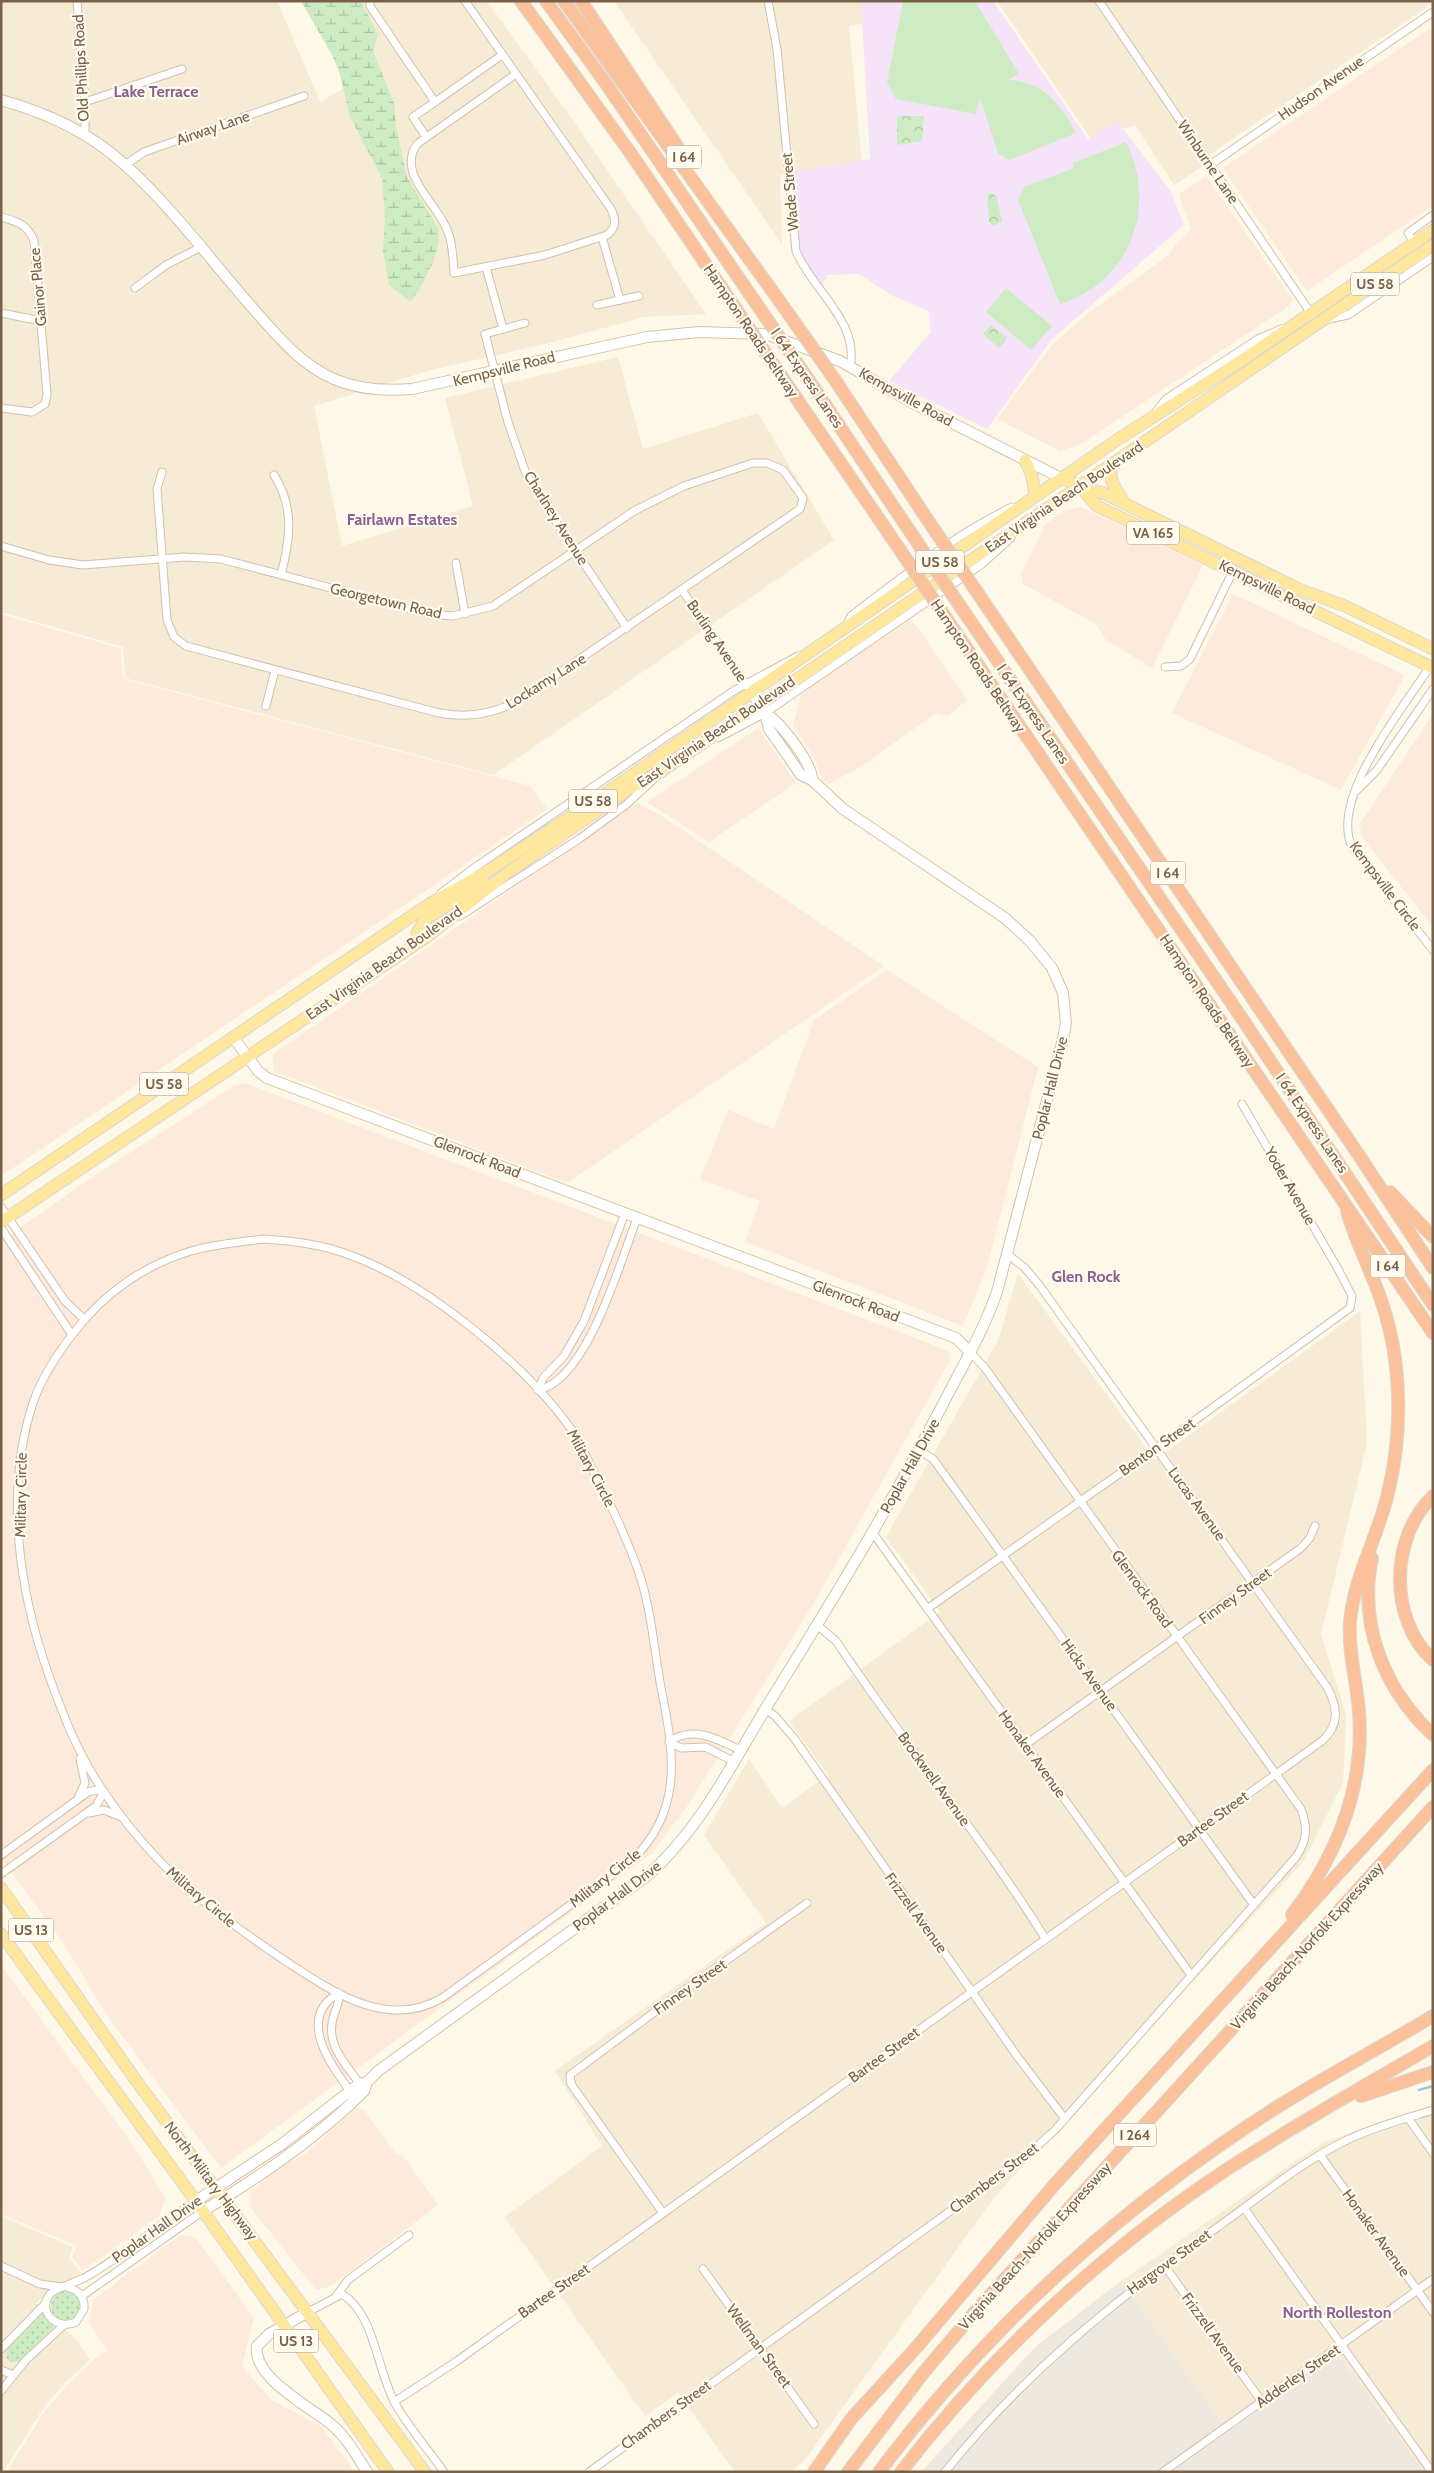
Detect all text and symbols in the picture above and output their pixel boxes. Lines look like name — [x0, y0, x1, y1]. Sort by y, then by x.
street label: Old Phillips Road — [69, 14, 93, 122]
street label: Hudson Avenue — [1275, 52, 1368, 124]
district label: Lake Terrace — [113, 82, 199, 101]
street label: Airway Lane — [174, 107, 252, 149]
street label: Winburne Lane — [1173, 117, 1243, 207]
road number: I 64 — [666, 146, 702, 168]
street label: Wade Street — [778, 152, 802, 232]
street label: Gainor Place — [26, 247, 50, 327]
street label: Hampton Roads Beltway — [700, 261, 802, 401]
road number: US 58 — [1351, 272, 1399, 296]
street label: I 64 Express Lanes — [767, 325, 847, 431]
street label: Kempsville Road — [451, 348, 557, 390]
street label: Kempsville Road — [856, 364, 956, 430]
street label: East Virginia Beach Boulevard — [982, 437, 1146, 557]
street label: Charlney Avenue — [520, 468, 592, 569]
district label: Fairlawn Estates — [347, 510, 458, 529]
road number: VA 165 — [1127, 522, 1179, 544]
road number: US 58 — [916, 550, 964, 574]
street label: Kempsville Road — [1216, 556, 1318, 618]
street label: Georgetown Road — [328, 579, 444, 623]
street label: Hampton Roads Beltway — [927, 596, 1029, 736]
street label: Burling Avenue — [683, 597, 751, 686]
street label: Lockamy Lane — [503, 649, 590, 713]
street label: I 64 Express Lanes — [993, 661, 1073, 767]
street label: East Virginia Beach Boulevard — [634, 672, 798, 792]
road number: US 58 — [569, 789, 617, 812]
street label: Kempsville Circle — [1345, 838, 1425, 935]
road number: I 64 — [1150, 861, 1186, 884]
street label: East Virginia Beach Boulevard — [302, 902, 466, 1024]
street label: Hampton Roads Beltway — [1156, 931, 1258, 1071]
street label: Poplar Hall Drive — [1028, 1034, 1072, 1141]
street label: I 64 Express Lanes — [1272, 1070, 1352, 1176]
road number: US 58 — [140, 1072, 188, 1096]
street label: Glenrock Road — [431, 1132, 523, 1182]
street label: Yoder Avenue — [1260, 1143, 1320, 1229]
road number: I 64 — [1370, 1254, 1406, 1278]
district label: Glen Rock — [1051, 1267, 1121, 1286]
street label: Glenrock Road — [810, 1276, 902, 1326]
street label: Benton Street — [1116, 1414, 1198, 1480]
street label: Poplar Hall Drive — [877, 1415, 944, 1517]
street label: Military Circle — [563, 1426, 619, 1510]
street label: Military Circle — [11, 1452, 31, 1538]
street label: Lucas Avenue — [1164, 1464, 1230, 1545]
street label: Glenrock Road — [1108, 1547, 1176, 1631]
street label: Finney Street — [1195, 1564, 1275, 1628]
street label: Hicks Avenue — [1057, 1636, 1121, 1715]
street label: Honaker Avenue — [994, 1707, 1070, 1802]
street label: Brockwell Avenue — [894, 1729, 974, 1830]
street label: Bartee Street — [1174, 1787, 1252, 1851]
street label: Military Circle — [566, 1844, 644, 1911]
street label: Poplar Hall Drive — [569, 1857, 665, 1935]
street label: Virginia Beach-Norfolk Expressway — [1227, 1858, 1387, 2034]
street label: Military Circle — [163, 1863, 240, 1931]
street label: Frizzell Avenue — [881, 1869, 951, 1957]
road number: US 13 — [8, 1918, 54, 1942]
street label: Finney Street — [650, 1955, 730, 2019]
street label: Bartee Street — [845, 2023, 923, 2087]
street label: North Military Highway — [160, 2118, 262, 2244]
road number: I 264 — [1114, 2124, 1156, 2146]
street label: Chambers Street — [946, 2139, 1042, 2217]
street label: Virginia Beach-Norfolk Expressway — [955, 2158, 1115, 2334]
street label: Honaker Avenue — [1338, 2186, 1414, 2281]
street label: Poplar Hall Drive — [109, 2191, 206, 2267]
street label: Hargrove Street — [1124, 2226, 1214, 2298]
street label: Bartee Street — [515, 2260, 593, 2322]
street label: Frizzell Avenue — [1178, 2289, 1248, 2377]
street label: Wellman Street — [723, 2301, 795, 2391]
district label: North Rolleston — [1282, 2303, 1392, 2322]
road number: US 13 — [274, 2330, 318, 2352]
street label: Adderley Street — [1252, 2340, 1344, 2412]
street label: Chambers Street — [618, 2376, 714, 2454]

